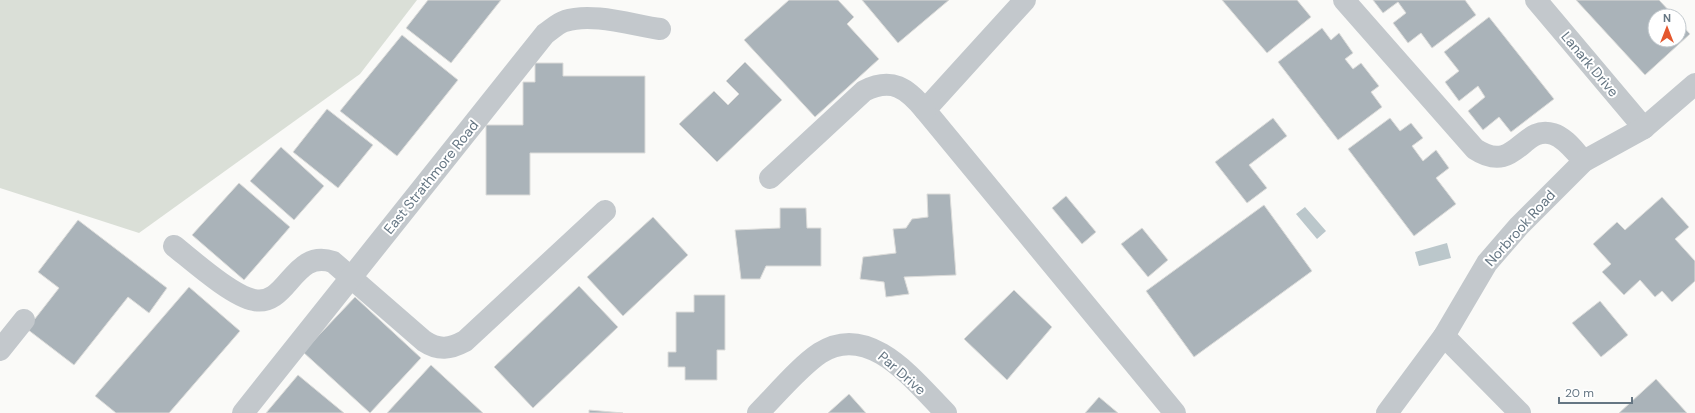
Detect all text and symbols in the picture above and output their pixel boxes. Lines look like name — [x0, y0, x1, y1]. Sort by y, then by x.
north arrow — [1647, 8, 1687, 48]
text: N — [1663, 11, 1671, 25]
street label: Lanark Drive — [1557, 28, 1623, 100]
street label: East Strathmore Road — [380, 116, 482, 238]
street label: Norbrook Road — [1481, 186, 1559, 270]
street label: Par Drive — [874, 347, 930, 399]
scale bar — [1559, 379, 1632, 405]
text: 20 m — [1565, 385, 1594, 401]

